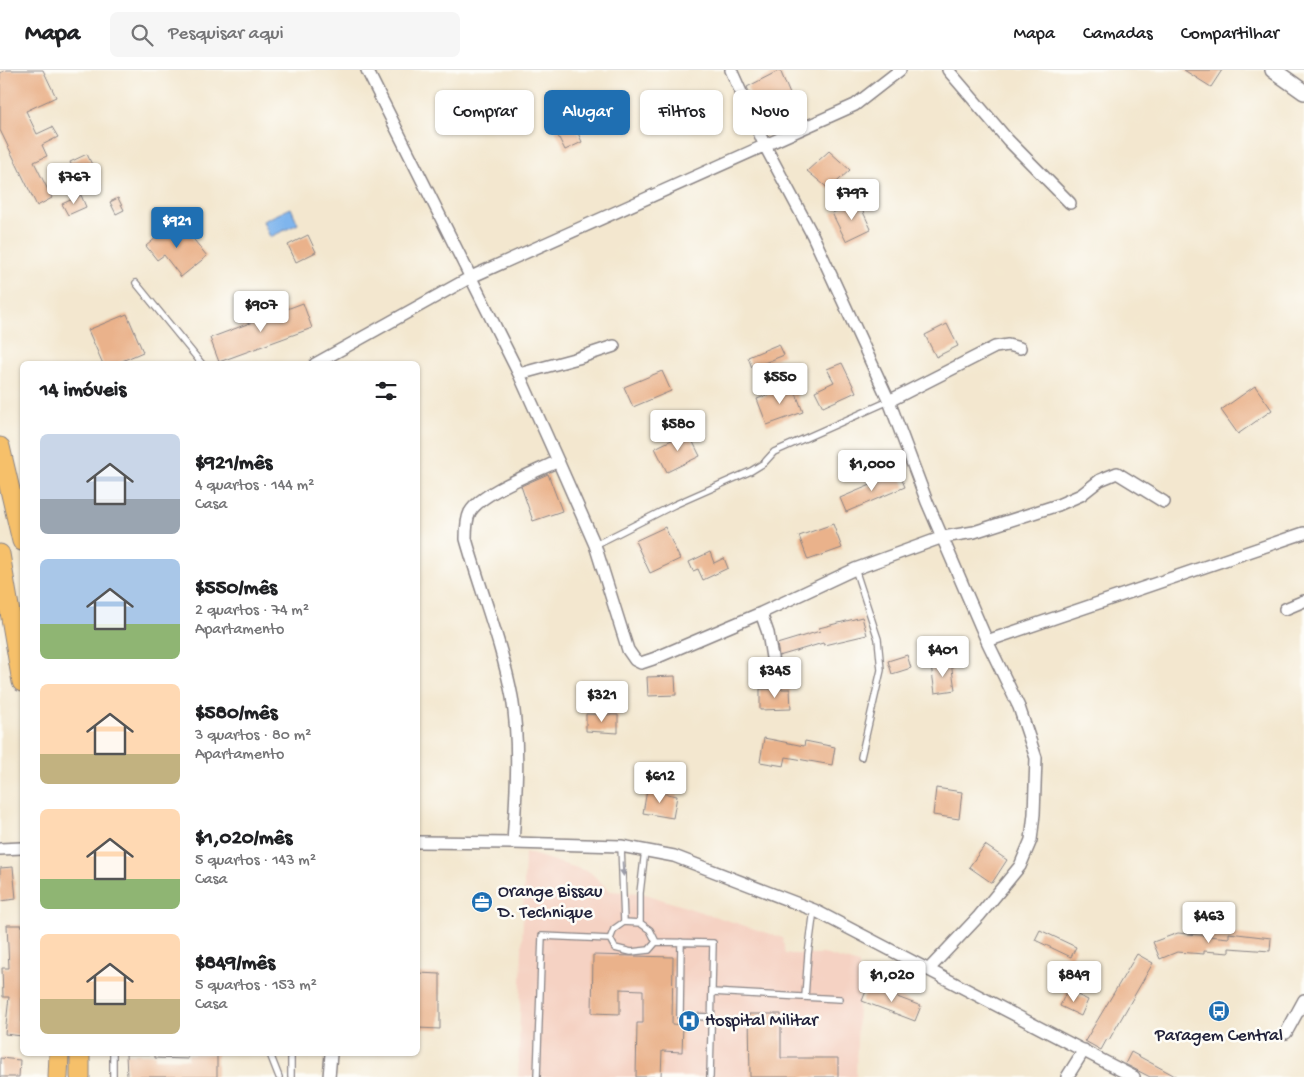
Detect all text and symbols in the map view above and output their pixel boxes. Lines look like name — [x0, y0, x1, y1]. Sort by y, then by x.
search box — [110, 12, 460, 57]
text: Mapa — [25, 20, 80, 49]
icon: search — [128, 21, 156, 49]
text: Pesquisar aqui — [168, 23, 284, 46]
text: Mapa — [1014, 24, 1055, 45]
text: Camadas — [1083, 24, 1153, 45]
text: Compartilhar — [1181, 24, 1279, 45]
chip: Comprar — [435, 90, 534, 135]
chip: Alugar — [544, 90, 630, 135]
chip: Filtros — [640, 90, 723, 135]
chip: Novo — [733, 90, 807, 135]
pin: $767 — [44, 162, 104, 205]
text: $767 — [58, 169, 90, 188]
pin: $797 — [822, 178, 882, 221]
text: $797 — [836, 185, 868, 204]
pin: $921 — [147, 206, 207, 249]
text: $921 — [162, 213, 192, 232]
pin: $907 — [231, 290, 291, 333]
text: $907 — [245, 297, 277, 316]
pin: $550 — [750, 362, 810, 405]
text: $550 — [763, 369, 797, 388]
icon: filters — [372, 377, 400, 405]
text: 14 imóveis — [40, 379, 126, 404]
pin: $580 — [648, 410, 708, 452]
text: $580 — [661, 416, 695, 435]
pin: $1,000 — [831, 450, 913, 492]
text: $921/mês — [195, 452, 272, 477]
icon: home — [80, 454, 140, 514]
text: $1,000 — [849, 456, 895, 475]
text: 4 quartos · 144 m² — [195, 477, 314, 496]
text: Casa — [195, 496, 227, 515]
text: $550/mês — [195, 577, 277, 602]
icon: home — [80, 579, 140, 639]
text: 2 quartos · 74 m² — [195, 602, 309, 621]
text: Apartamento — [195, 621, 284, 640]
pin: $401 — [913, 636, 973, 678]
text: $401 — [928, 642, 958, 661]
pin: $345 — [745, 656, 805, 699]
text: $345 — [759, 663, 791, 682]
pin: $321 — [572, 680, 632, 723]
text: $321 — [587, 687, 617, 706]
text: $580/mês — [195, 702, 277, 727]
icon: home — [80, 704, 140, 764]
text: 3 quartos · 80 m² — [195, 727, 311, 746]
text: Apartamento — [195, 746, 284, 765]
pin: $612 — [630, 762, 690, 804]
text: $612 — [645, 768, 675, 787]
text: $1,020/mês — [195, 827, 292, 852]
icon: home — [80, 829, 140, 889]
text: 5 quartos · 143 m² — [195, 852, 316, 871]
one-way arrow — [619, 861, 627, 877]
text: Casa — [195, 871, 227, 890]
place label: Orange Bissau D. Technique — [497, 882, 603, 924]
office icon: Orange Bissau D. Technique — [470, 890, 494, 914]
pin: $463 — [1179, 902, 1239, 944]
text: $463 — [1193, 908, 1225, 927]
text: $849/mês — [195, 952, 275, 977]
icon: home — [80, 954, 140, 1014]
pin: $1,020 — [851, 960, 933, 1003]
pin: $849 — [1044, 960, 1104, 1003]
text: $1,020 — [870, 967, 914, 986]
text: $849 — [1058, 967, 1090, 986]
text: 5 quartos · 153 m² — [195, 977, 317, 996]
text: Casa — [195, 996, 227, 1015]
bus stop icon: Paragem Central — [1207, 999, 1231, 1023]
hospital icon: Hospital Militar — [677, 1009, 701, 1033]
place label: Hospital Militar — [705, 1011, 819, 1032]
place label: Paragem Central — [1154, 1026, 1283, 1047]

